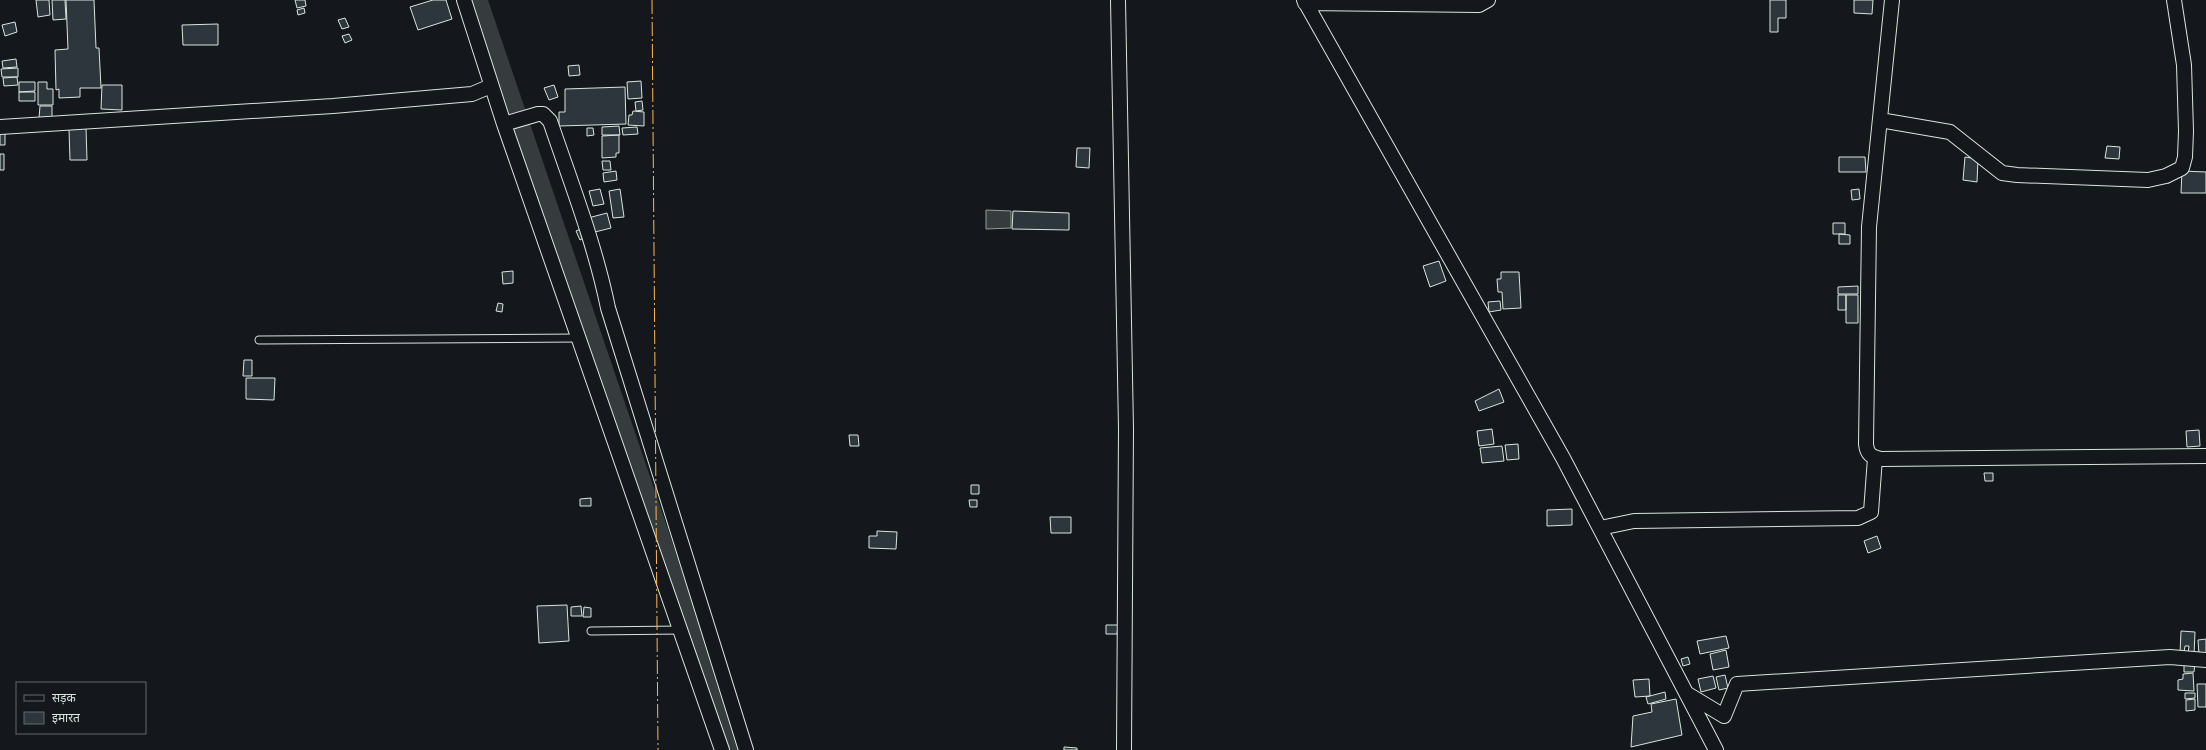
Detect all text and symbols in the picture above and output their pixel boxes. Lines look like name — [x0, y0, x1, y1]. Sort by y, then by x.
legend — [16, 682, 146, 734]
text: सड़क — [52, 690, 77, 706]
text: इमारत — [52, 710, 81, 726]

